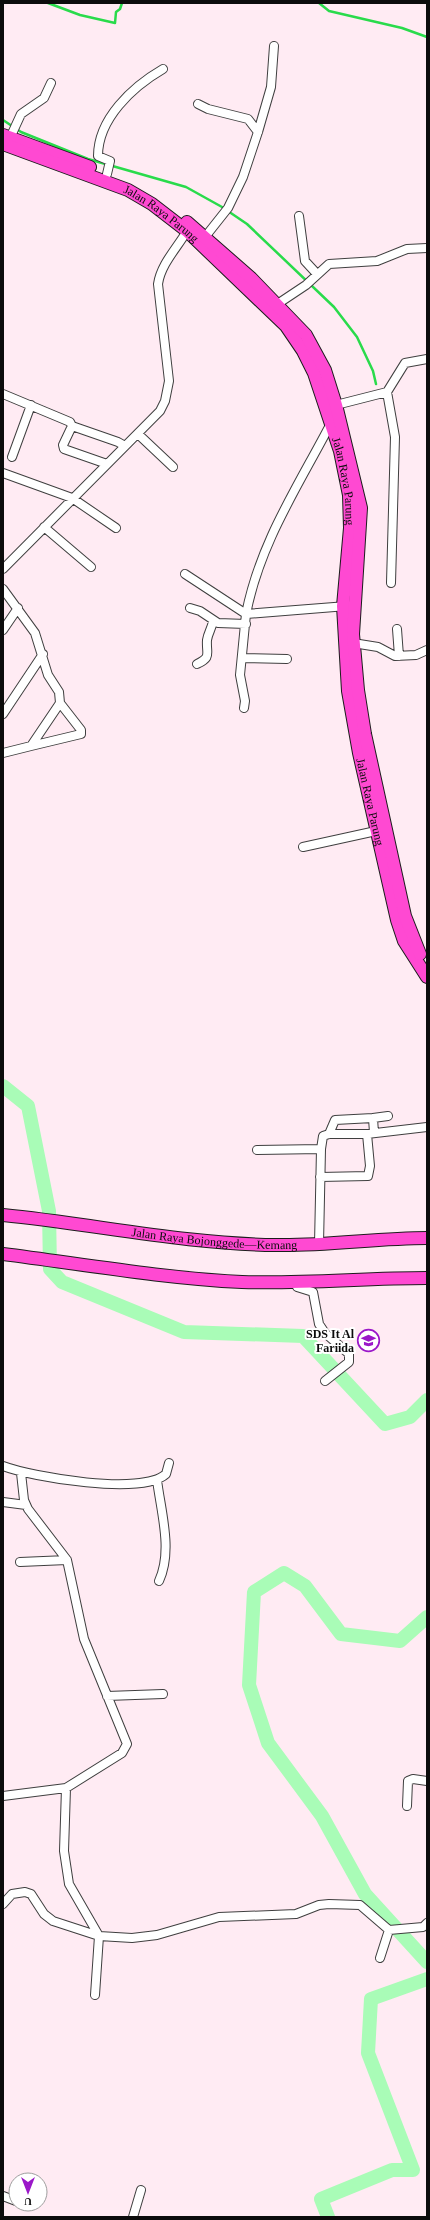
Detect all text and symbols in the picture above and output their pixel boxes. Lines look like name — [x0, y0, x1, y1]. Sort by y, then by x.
street label: Jalan Raya Parung — [122, 182, 202, 245]
street label: Jalan Raya Parung — [329, 435, 357, 526]
street label: Jalan Raya Parung — [353, 757, 387, 847]
street label: Jalan Raya Bojonggede—Kemang — [131, 1225, 297, 1252]
place label: SDS It Al Fariida — [306, 1327, 355, 1355]
school or university icon: SDS It Al Fariida — [356, 1328, 382, 1354]
north arrow — [8, 2172, 48, 2212]
text: U — [24, 2196, 32, 2208]

